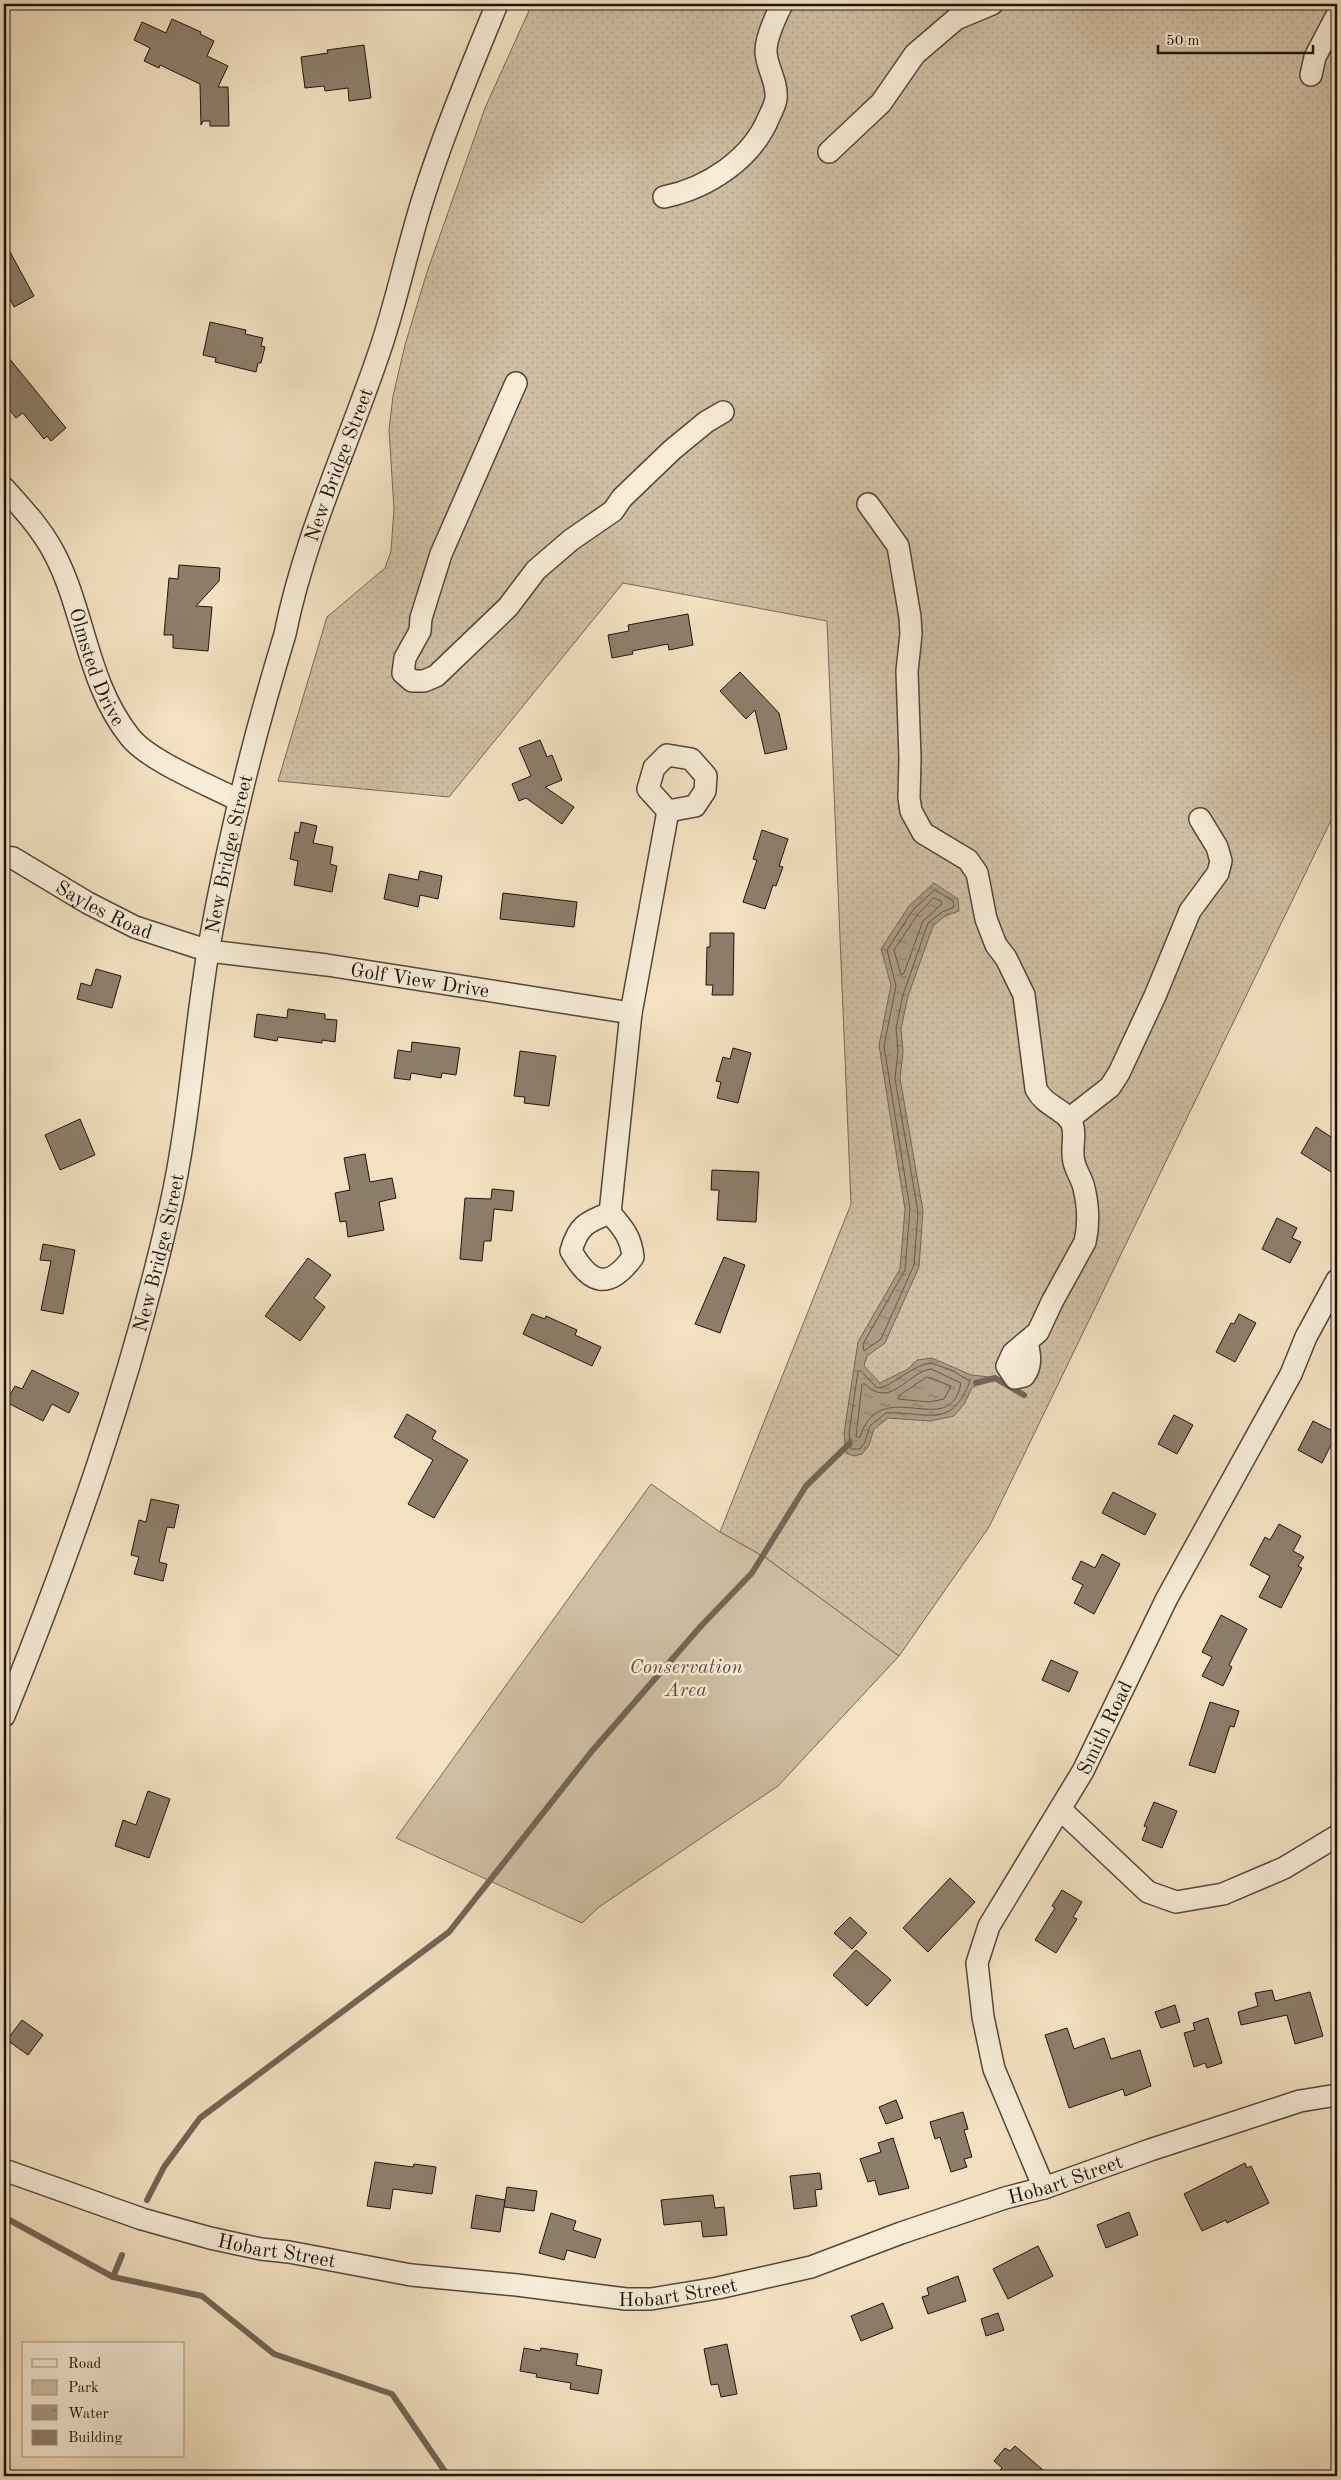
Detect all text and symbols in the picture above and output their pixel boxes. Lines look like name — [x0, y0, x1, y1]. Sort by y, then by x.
scale bar — [1158, 22, 1314, 54]
text: 50 m — [1166, 34, 1200, 49]
street label: New Bridge Street — [303, 386, 378, 545]
street label: Olmsted Drive — [64, 606, 127, 730]
street label: New Bridge Street — [203, 773, 257, 936]
street label: Sayles Road — [51, 878, 154, 944]
street label: Golf View Drive — [349, 961, 490, 1002]
street label: New Bridge Street — [131, 1172, 189, 1334]
park label: Conservation Area — [629, 1658, 743, 1701]
street label: Smith Road — [1075, 1678, 1137, 1779]
street label: Hobart Street — [1006, 2153, 1126, 2209]
street label: Hobart Street — [215, 2232, 337, 2273]
street label: Hobart Street — [618, 2276, 739, 2311]
legend — [22, 2342, 185, 2458]
text: Road — [68, 2357, 102, 2372]
text: Park — [68, 2381, 99, 2396]
text: Water — [68, 2407, 109, 2422]
text: Building — [68, 2431, 123, 2446]

